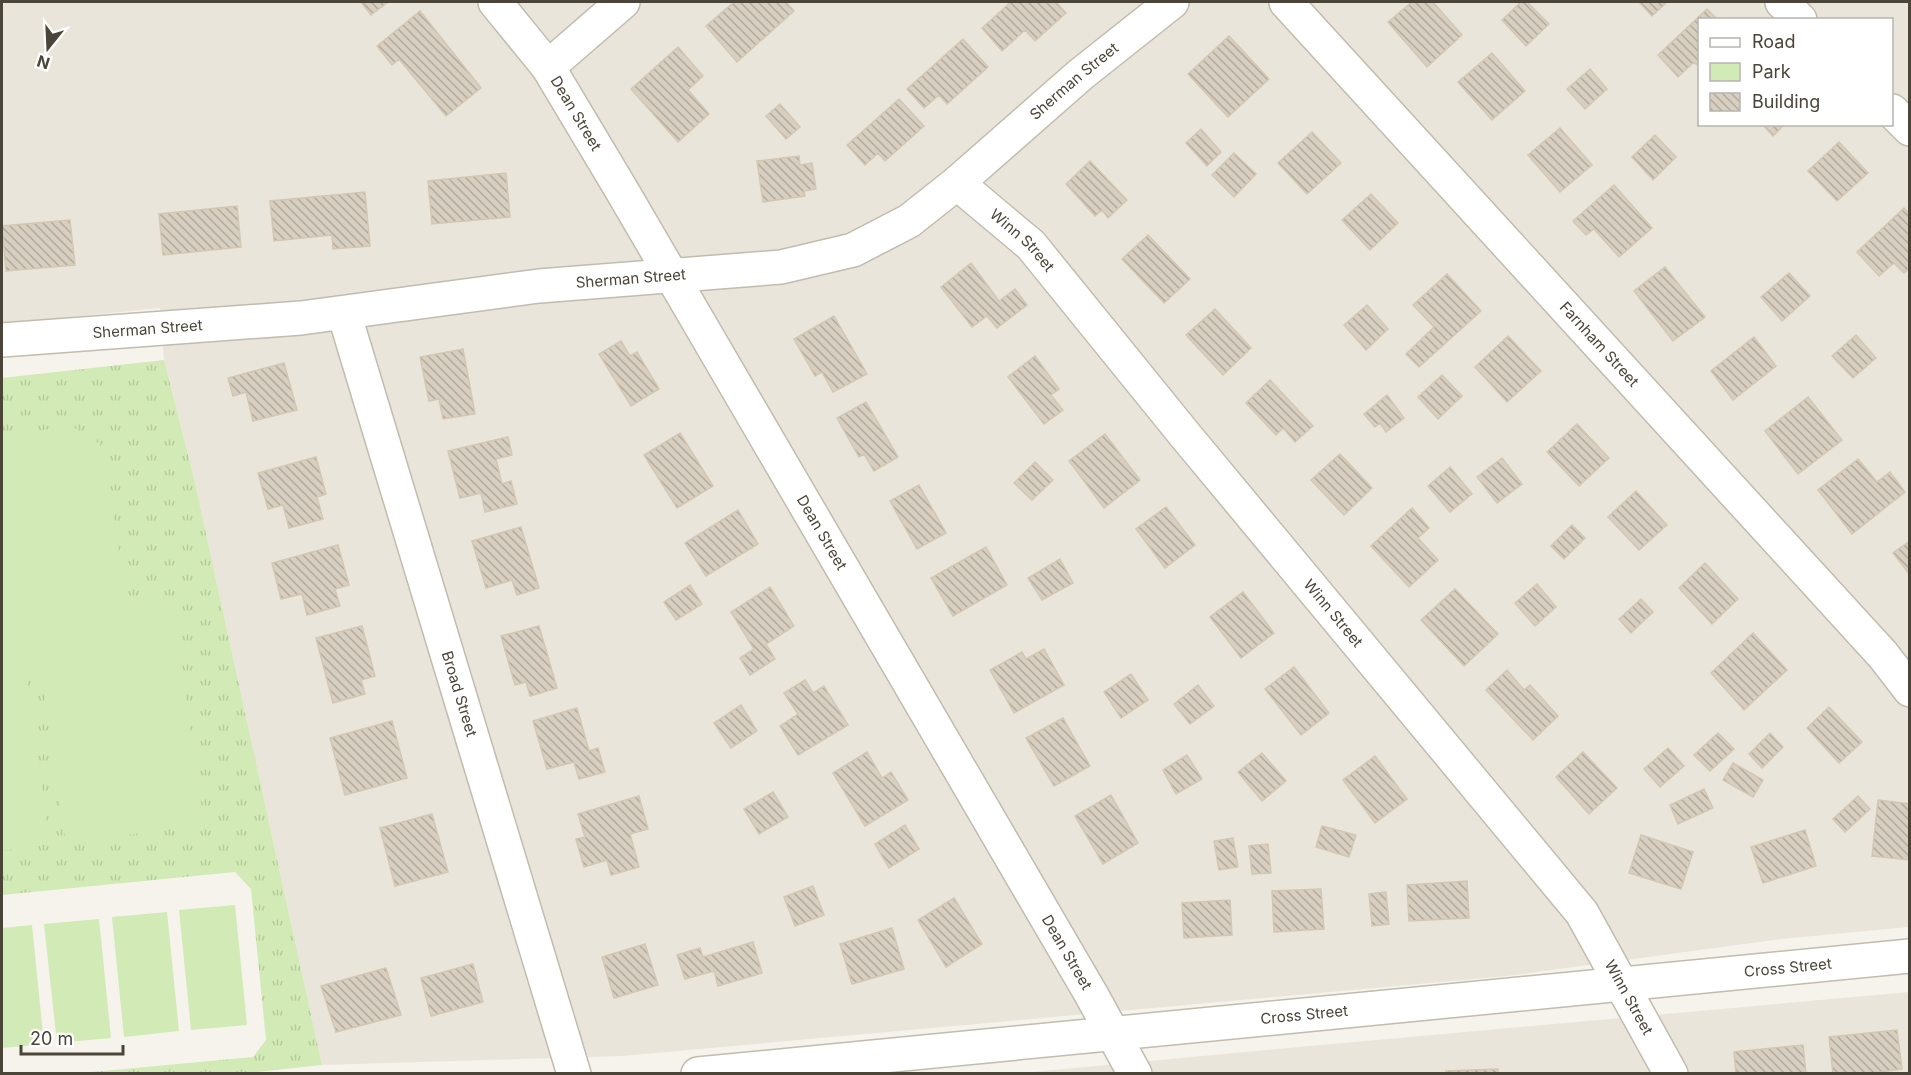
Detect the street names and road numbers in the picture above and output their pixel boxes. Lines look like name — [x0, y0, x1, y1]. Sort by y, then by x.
street label: Sherman Street — [1026, 38, 1122, 124]
street label: Dean Street — [547, 72, 606, 154]
street label: Winn Street — [986, 205, 1059, 275]
street label: Sherman Street — [575, 265, 686, 292]
street label: Farnham Street — [1556, 298, 1643, 391]
street label: Sherman Street — [92, 315, 203, 342]
street label: Dean Street — [793, 492, 851, 573]
street label: Winn Street — [1300, 575, 1367, 651]
street label: Broad Street — [438, 649, 482, 739]
street label: Dean Street — [1038, 911, 1096, 993]
street label: Cross Street — [1743, 954, 1832, 981]
street label: Winn Street — [1601, 956, 1658, 1038]
street label: Cross Street — [1259, 1001, 1349, 1028]

